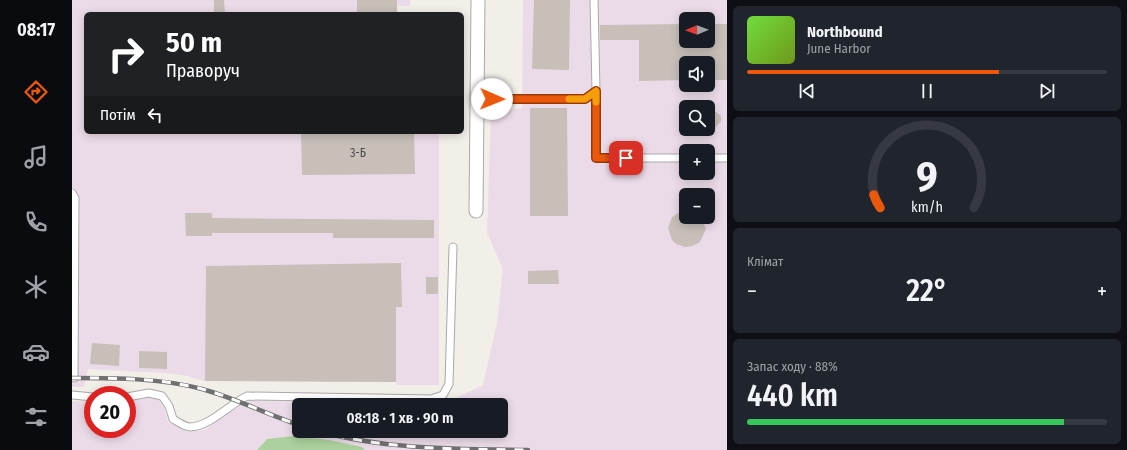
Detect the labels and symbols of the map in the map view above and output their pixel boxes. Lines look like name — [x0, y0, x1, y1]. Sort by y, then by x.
north arrow — [679, 12, 715, 48]
position arrow — [471, 78, 513, 120]
pin — [609, 141, 643, 175]
house number: 3-Б — [350, 146, 366, 160]
speed limit sign: 20 — [84, 386, 136, 438]

